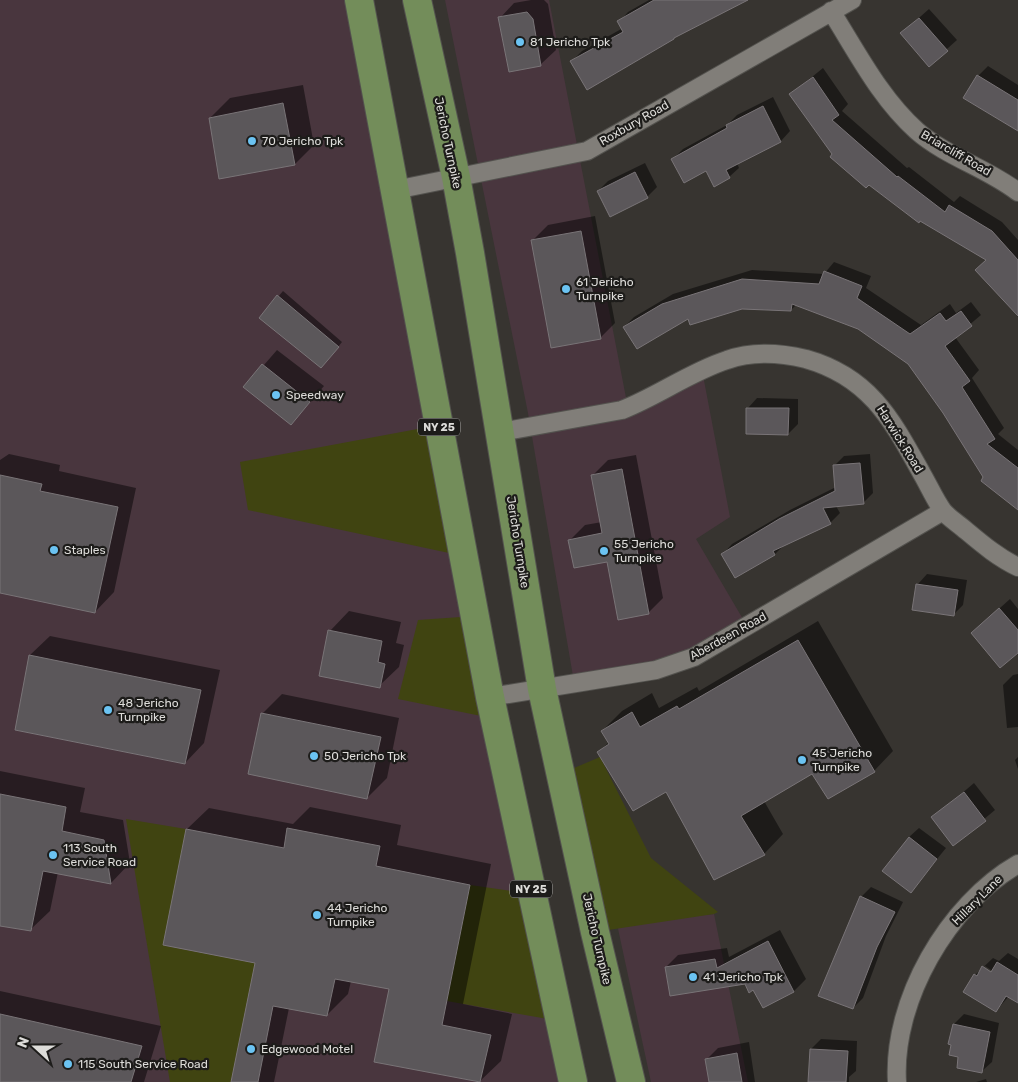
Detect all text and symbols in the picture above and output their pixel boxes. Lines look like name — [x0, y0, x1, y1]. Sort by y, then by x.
place label: 81 Jericho Tpk — [530, 35, 611, 49]
marker: 81 Jericho Tpk — [514, 36, 526, 48]
street label: Jericho Turnpike — [431, 96, 465, 190]
street label: Roxbury Road — [597, 98, 671, 148]
street label: Briarcliff Road — [919, 127, 993, 179]
place label: 70 Jericho Tpk — [262, 134, 344, 148]
marker: 70 Jericho Tpk — [246, 135, 258, 147]
place label: 61 Jericho Turnpike — [576, 275, 634, 303]
marker: 61 Jericho Turnpike — [560, 283, 572, 295]
place label: Speedway — [286, 388, 344, 402]
marker: Speedway — [270, 389, 282, 401]
street label: Harwick Road — [874, 403, 926, 475]
road number: NY 25 — [418, 418, 460, 436]
street label: Jericho Turnpike — [504, 495, 532, 589]
place label: 55 Jericho Turnpike — [614, 537, 674, 565]
place label: Staples — [64, 543, 106, 557]
marker: Staples — [48, 544, 60, 556]
marker: 55 Jericho Turnpike — [598, 545, 610, 557]
street label: Aberdeen Road — [687, 609, 769, 663]
place label: 48 Jericho Turnpike — [118, 696, 179, 724]
marker: 48 Jericho Turnpike — [102, 704, 114, 716]
place label: 45 Jericho Turnpike — [812, 746, 872, 774]
place label: 50 Jericho Tpk — [324, 749, 407, 763]
marker: 50 Jericho Tpk — [308, 750, 320, 762]
marker: 45 Jericho Turnpike — [796, 754, 808, 766]
place label: 113 South Service Road — [63, 841, 136, 869]
marker: 113 South Service Road — [47, 849, 59, 861]
street label: Hillary Lane — [949, 872, 1005, 928]
road number: NY 25 — [510, 881, 552, 898]
street label: Jericho Turnpike — [580, 892, 614, 986]
place label: 44 Jericho Turnpike — [327, 901, 388, 929]
marker: 44 Jericho Turnpike — [311, 909, 323, 921]
place label: 41 Jericho Tpk — [703, 970, 784, 984]
marker: 41 Jericho Tpk — [687, 971, 699, 983]
north arrow — [10, 1022, 60, 1072]
text: N — [14, 1035, 33, 1050]
place label: Edgewood Motel — [261, 1042, 353, 1056]
marker: Edgewood Motel — [245, 1043, 257, 1055]
place label: 115 South Service Road — [78, 1057, 208, 1071]
marker: 115 South Service Road — [62, 1058, 74, 1070]

